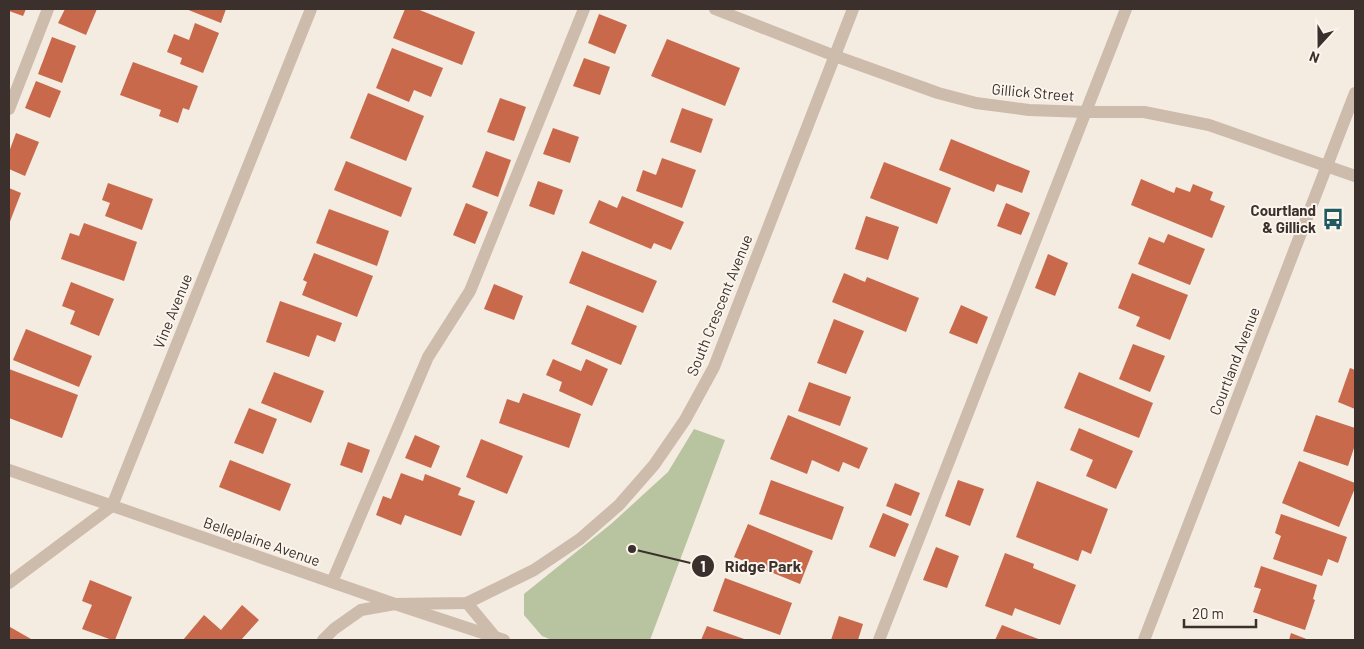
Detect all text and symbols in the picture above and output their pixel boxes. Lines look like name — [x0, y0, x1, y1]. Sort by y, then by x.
north arrow — [1294, 20, 1344, 70]
text: N — [1307, 48, 1322, 67]
street label: Gillick Street — [991, 79, 1075, 105]
place label: Courtland & Gillick — [1251, 201, 1316, 236]
bus stop icon: Courtland & Gillick — [1320, 206, 1346, 232]
street label: South Crescent Avenue — [682, 232, 756, 378]
street label: Vine Avenue — [149, 271, 195, 351]
street label: Courtland Avenue — [1205, 304, 1263, 418]
street label: Belleplaine Avenue — [201, 513, 323, 569]
callout: Ridge Park — [690, 551, 811, 582]
text: Ridge Park — [725, 556, 802, 575]
text: 1 — [700, 557, 706, 575]
scale bar — [1184, 596, 1256, 628]
text: 20 m — [1192, 604, 1224, 622]

